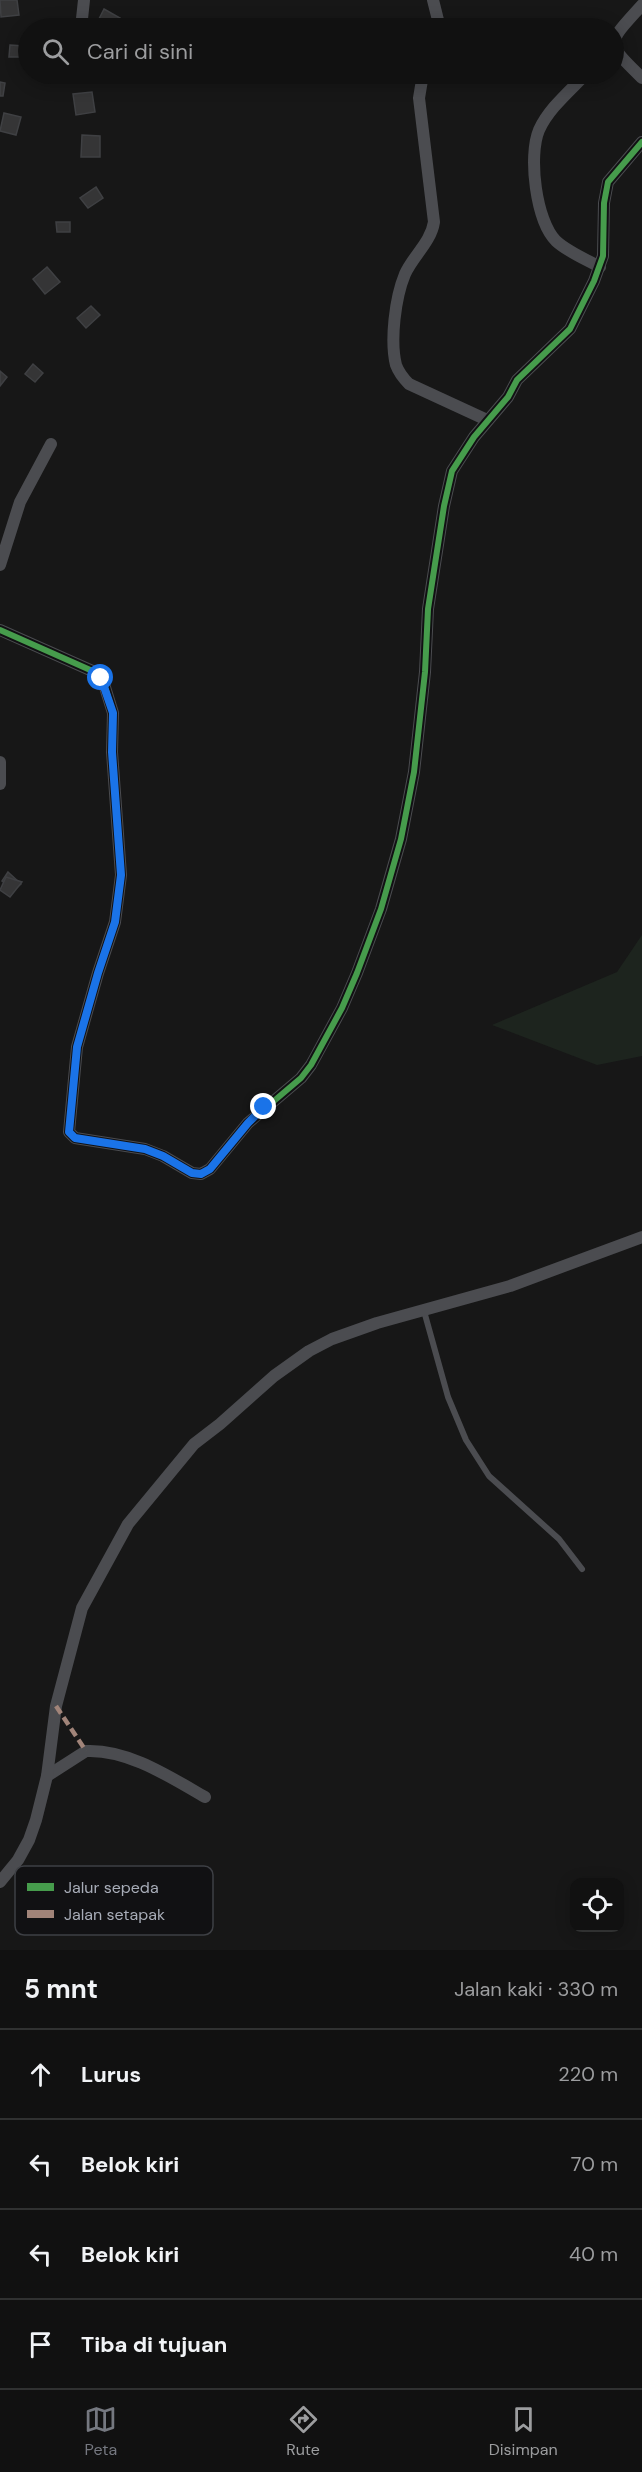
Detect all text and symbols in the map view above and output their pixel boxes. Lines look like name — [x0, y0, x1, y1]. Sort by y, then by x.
search box — [18, 18, 624, 84]
icon: search — [39, 35, 72, 68]
text: Cari di sini — [87, 37, 193, 66]
route start — [87, 664, 113, 690]
route end — [250, 1093, 276, 1119]
legend — [15, 1866, 213, 1935]
text: Jalur sepeda — [64, 1877, 159, 1898]
map controls — [570, 1878, 624, 1932]
button: locate — [570, 1878, 624, 1932]
text: Jalan setapak — [64, 1904, 165, 1925]
text: 5 mnt — [24, 1972, 98, 2006]
text: Jalan kaki · 330 m — [454, 1976, 618, 2002]
icon: ahead — [24, 2058, 57, 2091]
text: Lurus — [81, 2060, 141, 2089]
text: 220 m — [558, 2061, 618, 2087]
icon: left — [24, 2148, 57, 2181]
text: Belok kiri — [81, 2150, 179, 2179]
text: 70 m — [571, 2151, 618, 2177]
icon: left — [24, 2238, 57, 2271]
text: Belok kiri — [81, 2240, 179, 2269]
text: 40 m — [569, 2241, 618, 2267]
icon: arrive — [24, 2328, 57, 2361]
text: Tiba di tujuan — [81, 2330, 227, 2359]
tab: Peta — [84, 2403, 117, 2460]
tab: Rute — [286, 2403, 320, 2460]
tab: Disimpan — [489, 2403, 558, 2460]

